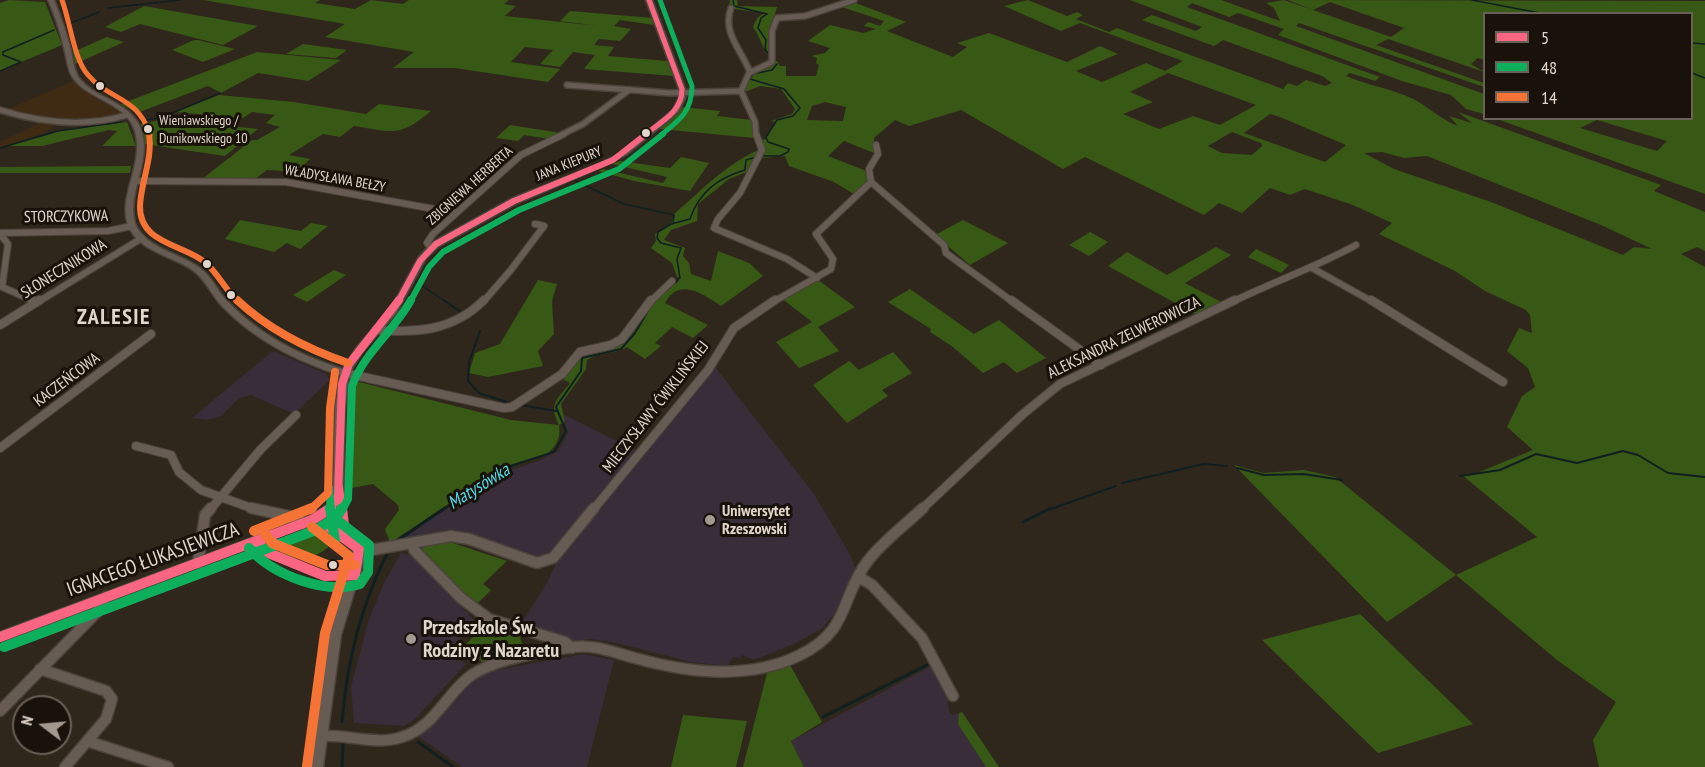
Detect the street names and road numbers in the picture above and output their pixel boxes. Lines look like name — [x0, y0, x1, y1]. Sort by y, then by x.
street label: ZBIGNIEWA HERBERTA — [424, 143, 516, 229]
street label: JANA KIEPURY — [534, 143, 604, 185]
street label: WŁADYSŁAWA BEŁZY — [283, 162, 387, 196]
street label: STORCZYKOWA — [24, 207, 108, 227]
street label: SŁONECZNIKOWA — [18, 235, 110, 303]
street label: ALEKSANDRA ZELWEROWICZA — [1045, 293, 1203, 383]
street label: MIECZYSŁAWY ĆWIKLIŃSKIEJ — [599, 337, 713, 477]
street label: KACZEŃCOWA — [30, 349, 104, 411]
street label: IGNACEGO ŁUKASIEWICZA — [64, 518, 242, 602]

